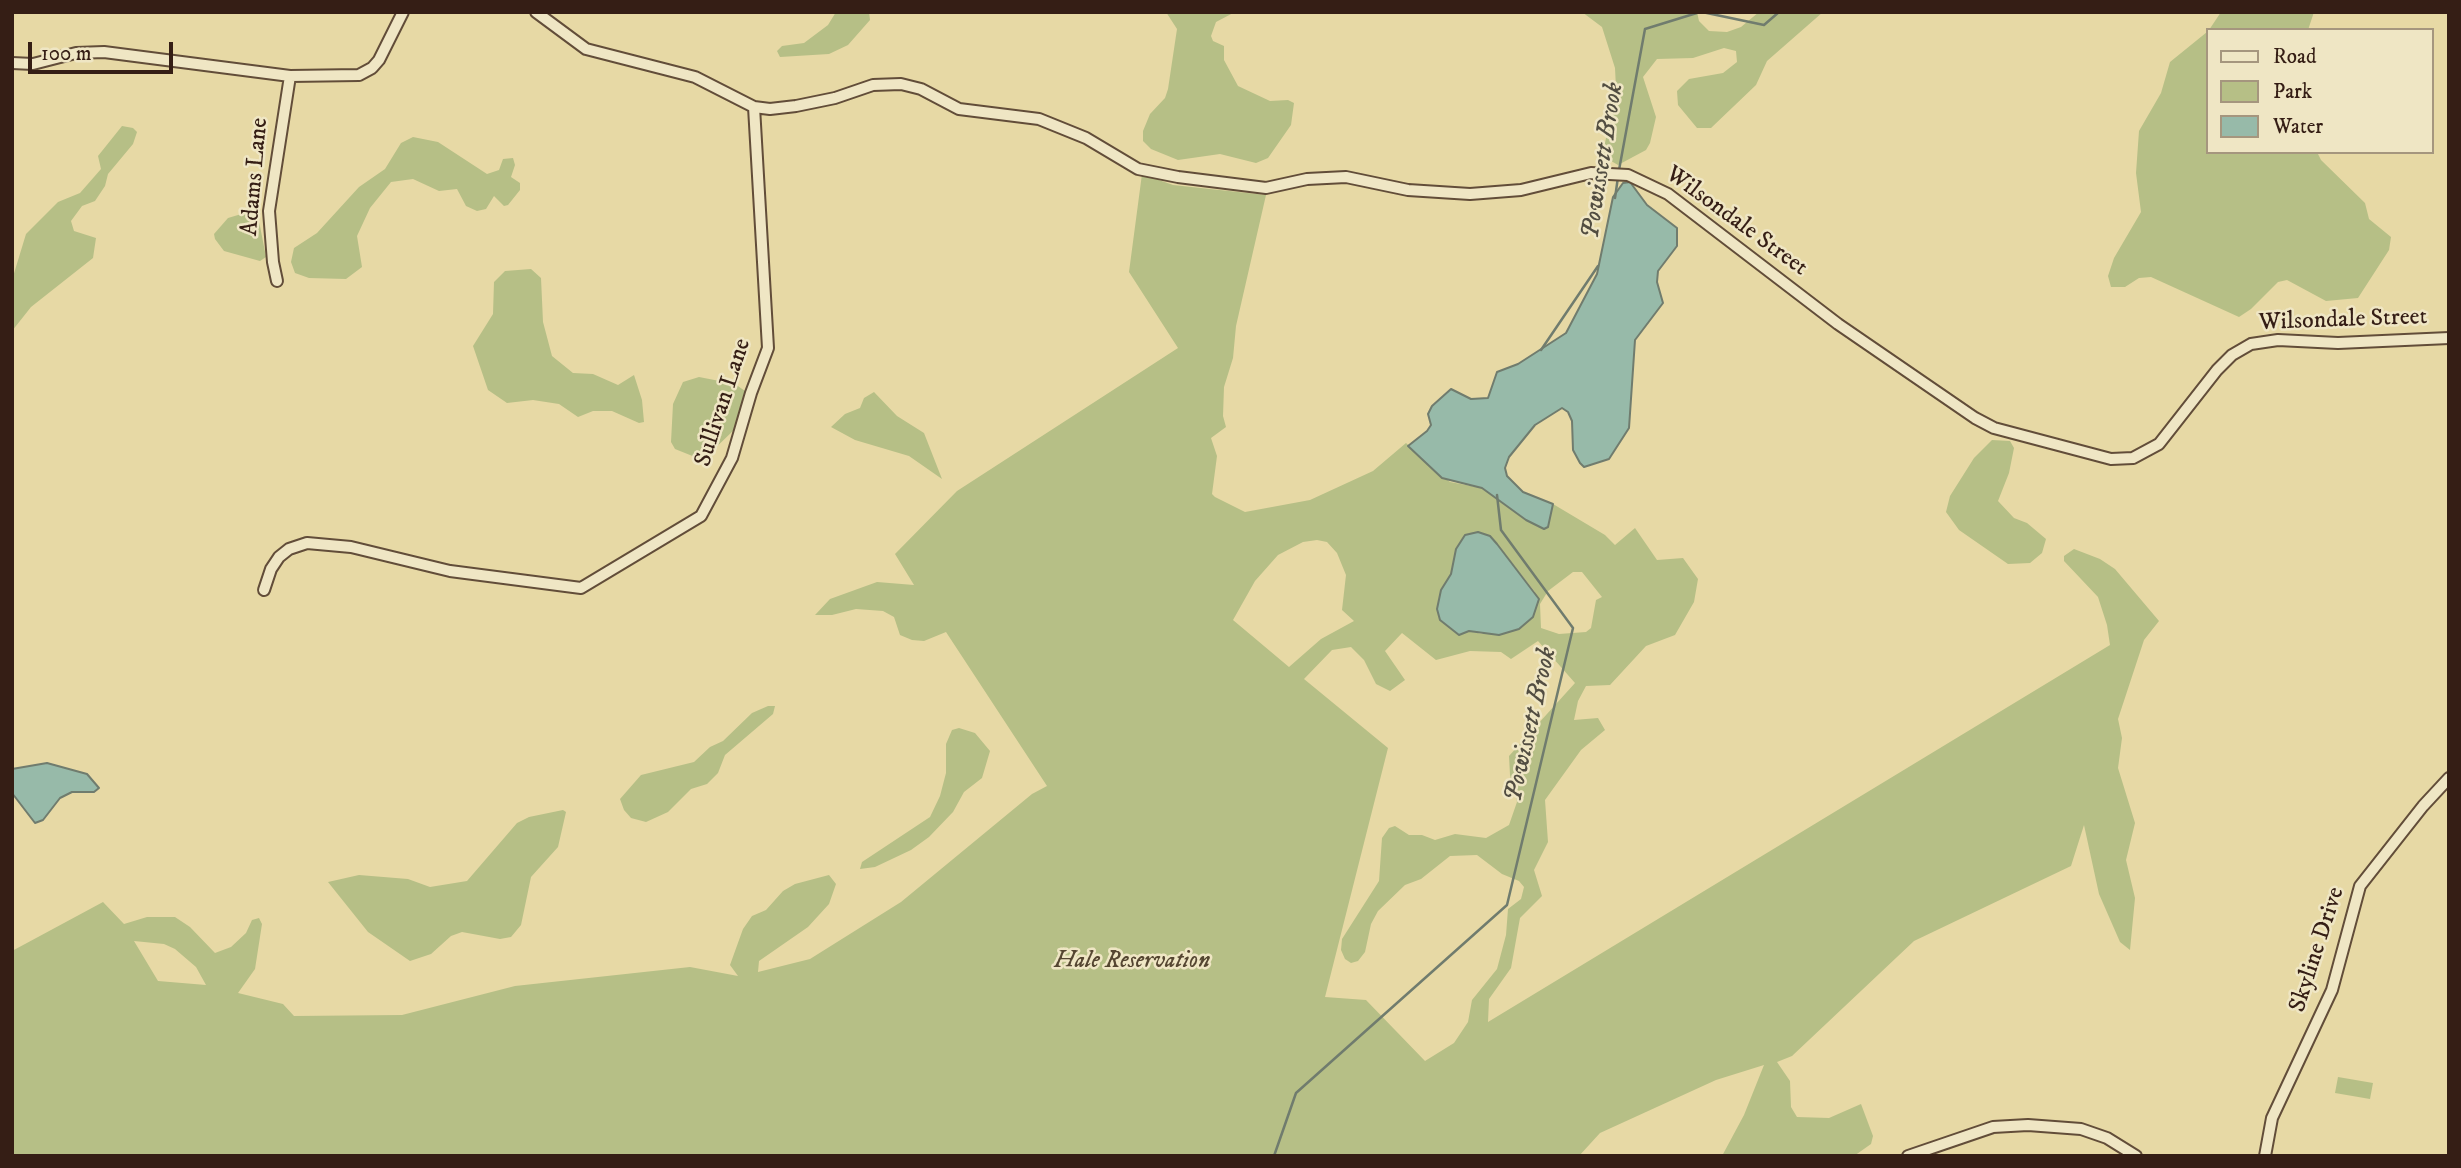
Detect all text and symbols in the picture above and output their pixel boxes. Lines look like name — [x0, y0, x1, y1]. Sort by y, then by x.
scale bar — [32, 28, 177, 72]
legend — [2206, 28, 2433, 154]
text: 100 m — [41, 41, 92, 67]
text: Road — [2273, 44, 2317, 70]
text: Park — [2273, 79, 2312, 105]
water label: Powissett Brook — [1576, 80, 1632, 242]
text: Water — [2273, 114, 2323, 140]
street label: Adams Lane — [236, 117, 276, 237]
street label: Wilsondale Street — [1659, 161, 1813, 283]
street label: Wilsondale Street — [2258, 304, 2428, 338]
street label: Sullivan Lane — [690, 335, 758, 471]
water label: Powissett Brook — [1499, 644, 1565, 806]
street label: Skyline Drive — [2284, 884, 2352, 1016]
park label: Hale Reservation — [1054, 948, 1210, 976]

